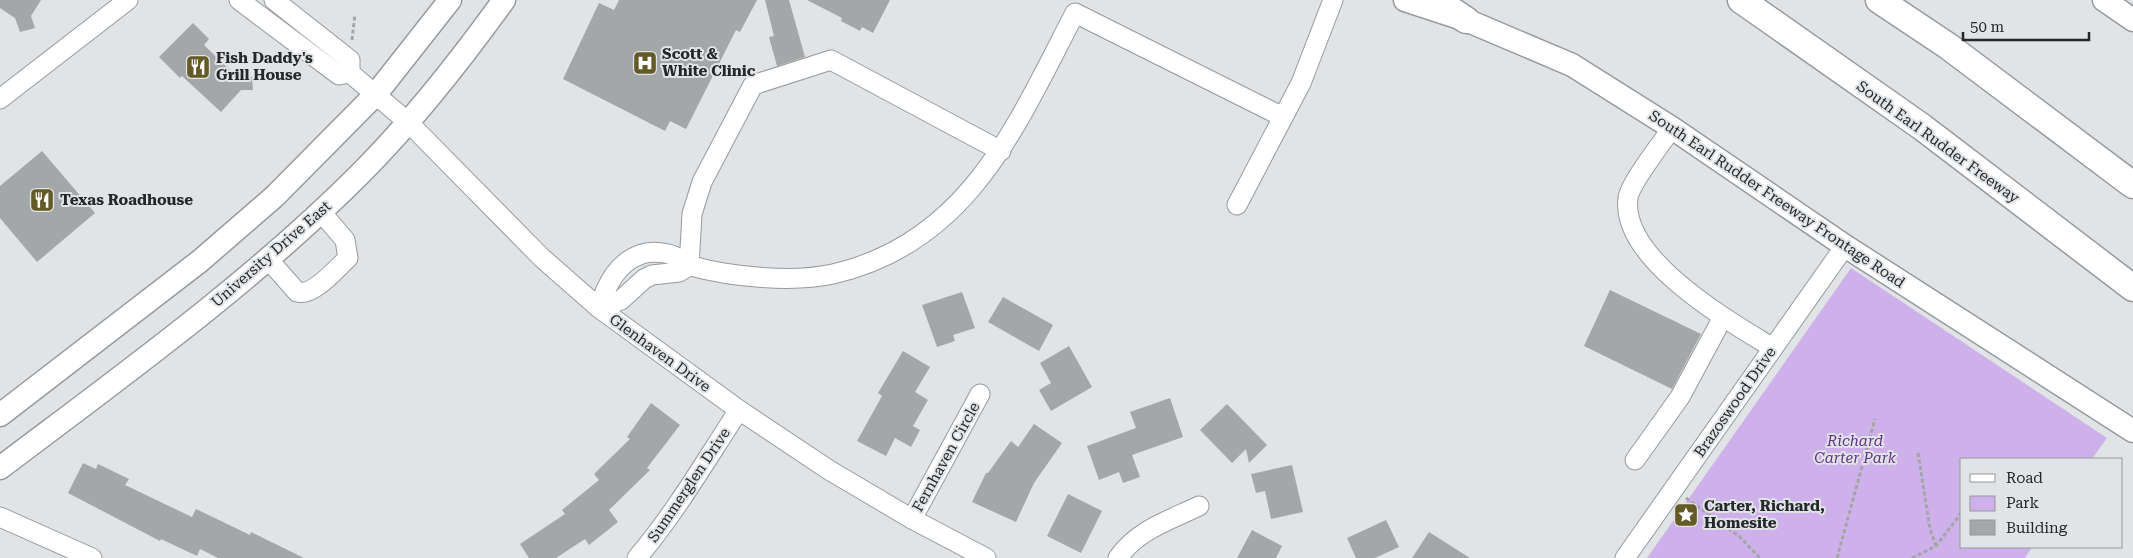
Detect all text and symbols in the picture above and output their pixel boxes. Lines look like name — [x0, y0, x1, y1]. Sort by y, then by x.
scale bar — [1963, 10, 2089, 42]
text: 50 m — [1970, 18, 2005, 36]
place label: Scott & White Clinic — [662, 45, 756, 80]
place label: Fish Daddy's Grill House — [216, 49, 313, 84]
hospital icon: Scott & White Clinic — [632, 50, 658, 76]
restaurant icon: Fish Daddy's Grill House — [185, 54, 211, 80]
street label: South Earl Rudder Freeway — [1853, 77, 2023, 207]
street label: South Earl Rudder Freeway Frontage Road — [1646, 106, 1909, 292]
restaurant icon: Texas Roadhouse — [29, 187, 55, 213]
place label: Texas Roadhouse — [60, 191, 193, 209]
street label: University Drive East — [207, 197, 335, 311]
street label: Glenhaven Drive — [606, 310, 714, 396]
street label: Brazoswood Drive — [1690, 343, 1780, 461]
street label: Fernhaven Circle — [908, 399, 984, 515]
street label: Summerglen Drive — [644, 424, 734, 546]
park label: Richard Carter Park — [1814, 432, 1897, 467]
legend — [1960, 458, 2123, 548]
text: Road — [2006, 469, 2043, 487]
text: Park — [2006, 494, 2040, 512]
place label: Carter, Richard, Homesite — [1704, 497, 1825, 532]
place icon: Carter, Richard, Homesite — [1673, 502, 1699, 528]
text: Building — [2006, 519, 2068, 537]

